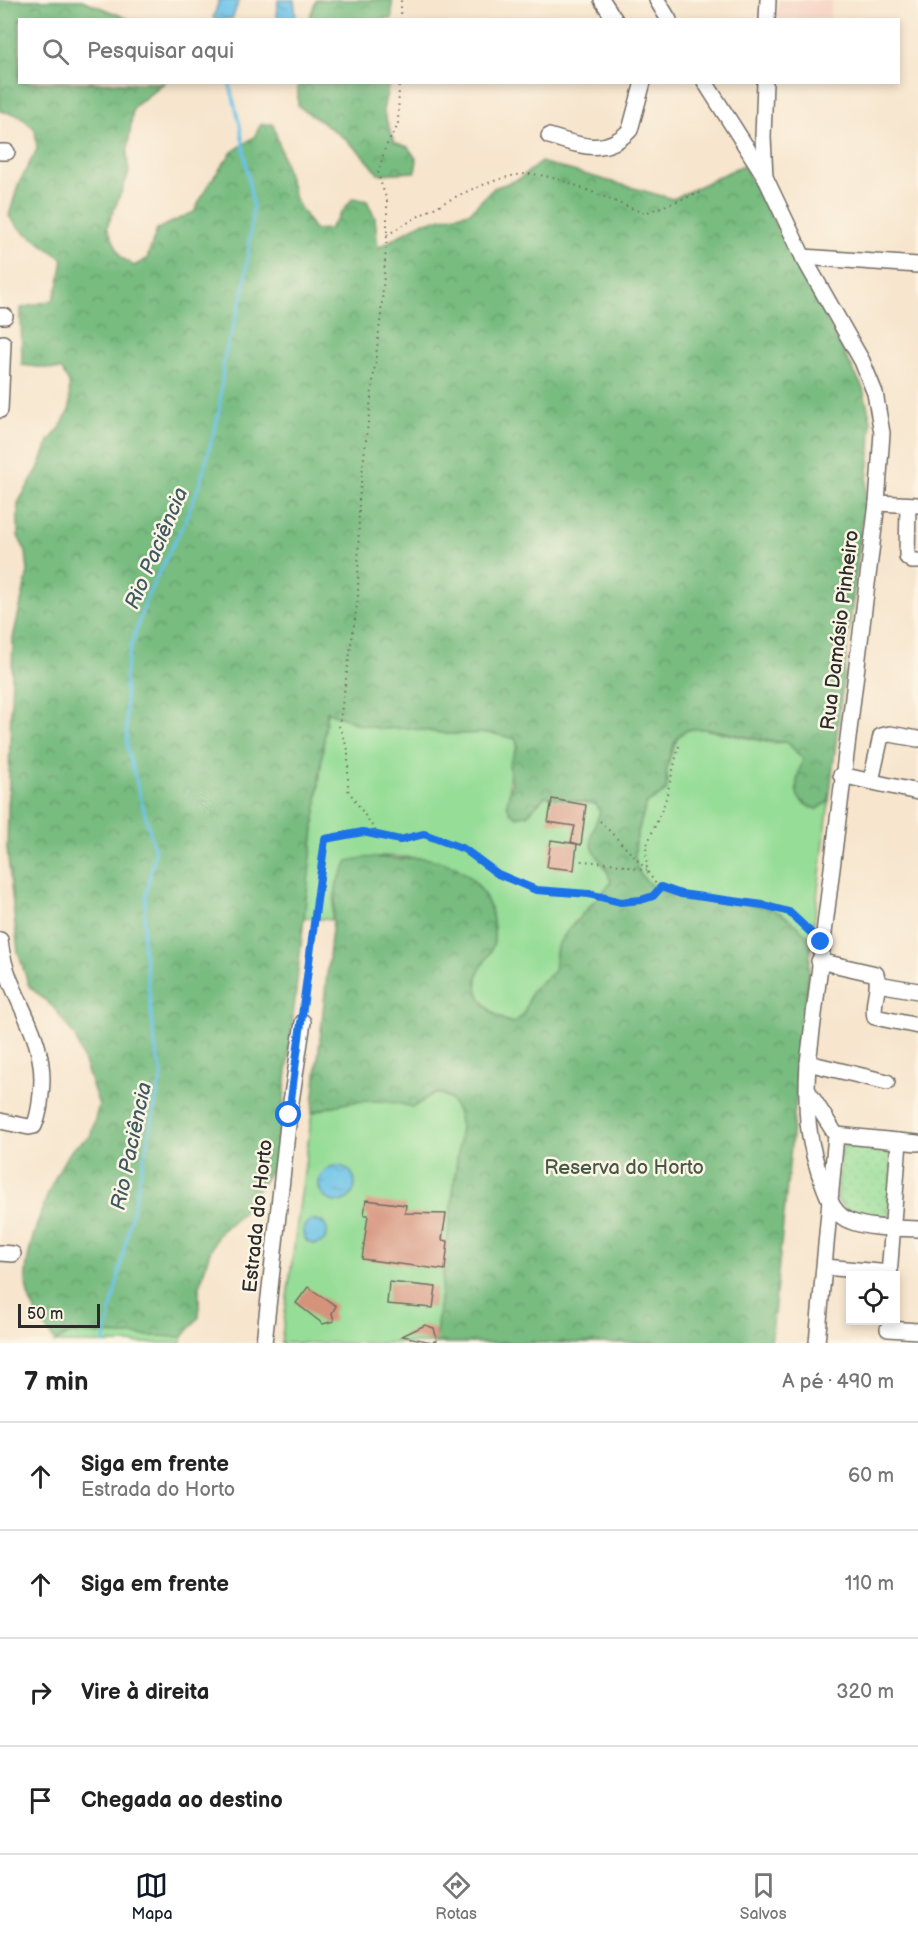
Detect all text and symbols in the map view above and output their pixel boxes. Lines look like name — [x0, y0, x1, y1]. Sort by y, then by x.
search box — [18, 18, 900, 84]
icon: search — [39, 35, 72, 68]
text: Pesquisar aqui — [87, 38, 234, 65]
water label: Rio Paciência — [120, 484, 193, 613]
street label: Rua Damásio Pinheiro — [816, 529, 864, 731]
route end — [807, 928, 833, 954]
water label: Rio Paciência — [106, 1080, 157, 1212]
route start — [275, 1101, 301, 1127]
street label: Estrada do Horto — [238, 1138, 278, 1294]
park label: Reserva do Horto — [544, 1156, 704, 1180]
map controls — [846, 1271, 900, 1325]
button: locate — [846, 1271, 900, 1325]
scale bar — [18, 1301, 100, 1328]
text: 50 m — [27, 1305, 63, 1324]
text: 7 min — [24, 1367, 88, 1398]
text: A pé · 490 m — [782, 1370, 894, 1394]
text: Siga em frente — [81, 1451, 229, 1478]
icon: ahead — [24, 1460, 57, 1493]
text: 60 m — [848, 1464, 894, 1488]
text: Estrada do Horto — [81, 1478, 235, 1502]
icon: ahead — [24, 1568, 57, 1601]
text: Siga em frente — [81, 1571, 229, 1598]
text: 110 m — [845, 1572, 894, 1596]
icon: right — [24, 1676, 57, 1709]
text: Vire à direita — [81, 1679, 209, 1706]
text: 320 m — [836, 1680, 894, 1704]
icon: arrive — [24, 1784, 57, 1817]
text: Chegada ao destino — [81, 1787, 283, 1814]
tab: Mapa — [131, 1869, 173, 1924]
tab: Rotas — [435, 1869, 477, 1924]
tab: Salvos — [740, 1869, 787, 1924]

